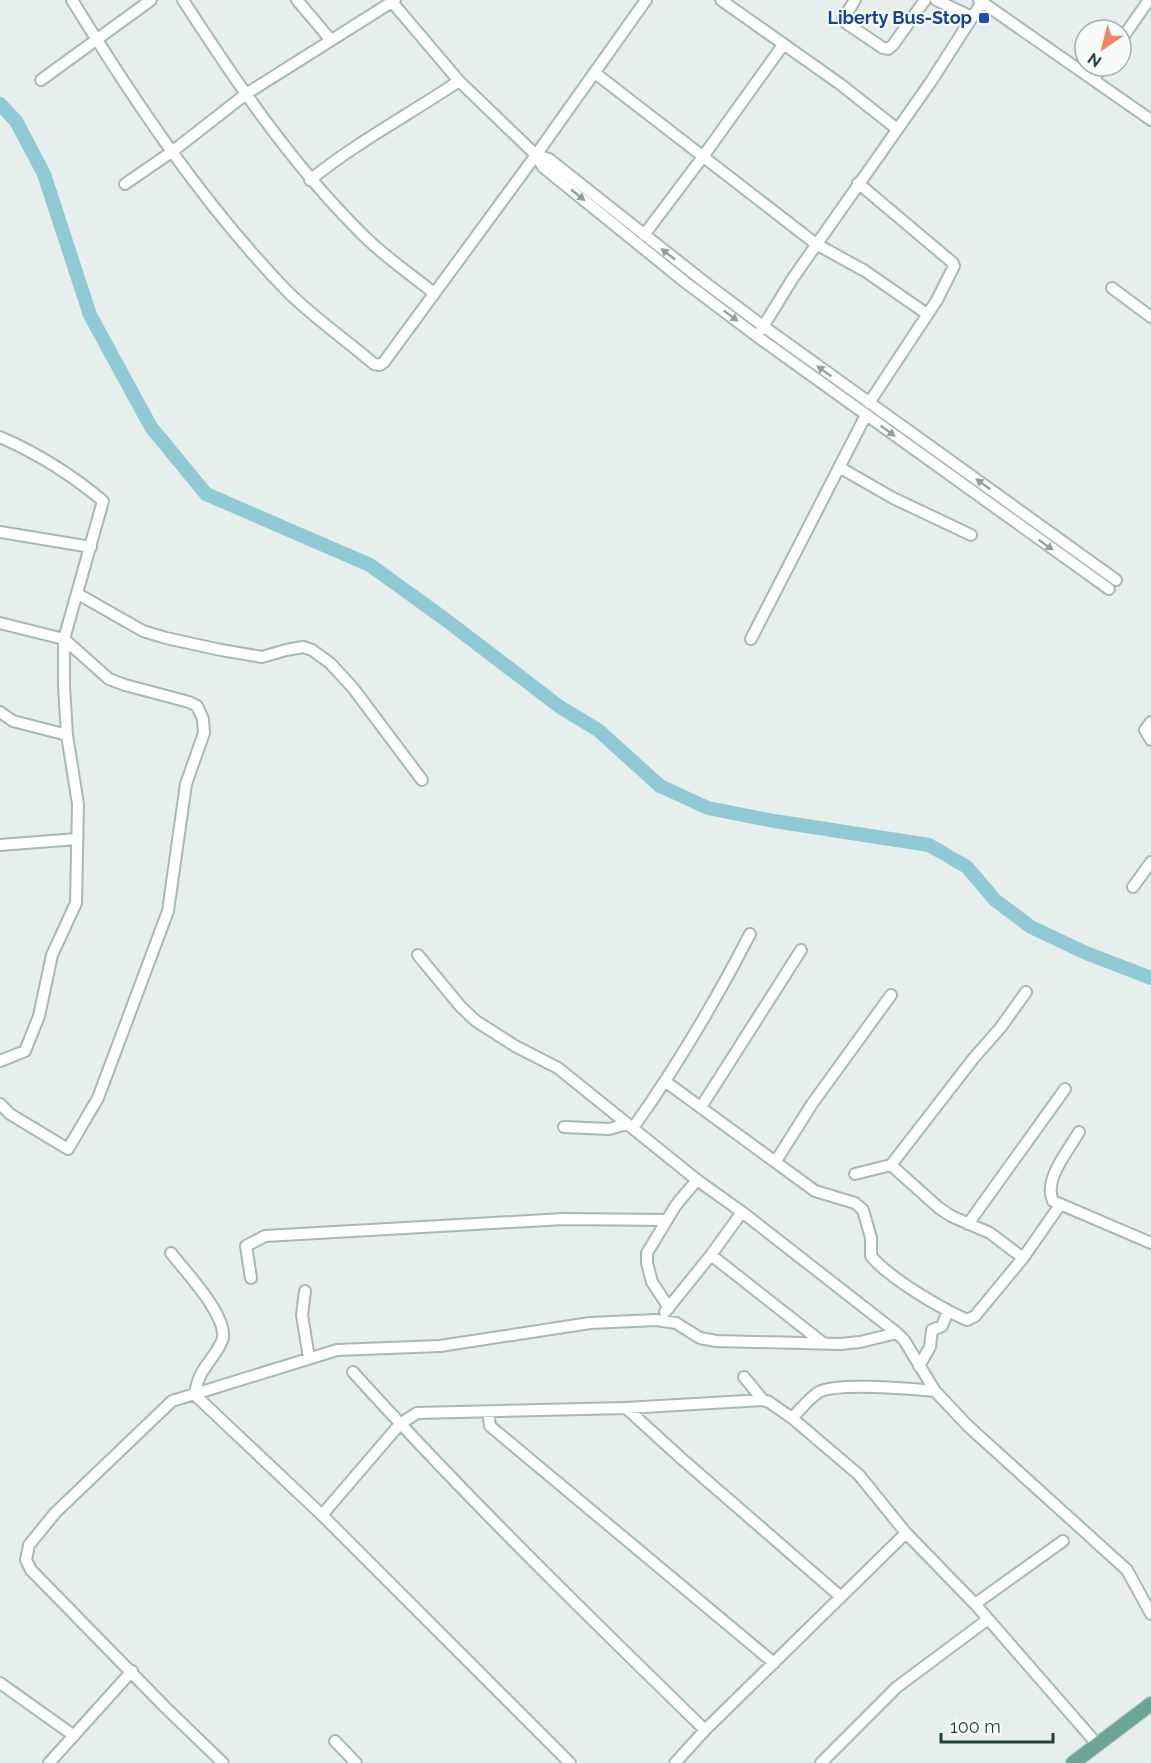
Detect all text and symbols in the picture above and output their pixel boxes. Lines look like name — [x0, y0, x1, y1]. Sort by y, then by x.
place label: Liberty Bus-Stop — [827, 7, 972, 28]
marker: Liberty Bus-Stop — [977, 11, 991, 25]
north arrow — [1073, 18, 1133, 78]
text: N — [1084, 49, 1105, 71]
one-way arrow — [570, 188, 586, 201]
one-way arrow — [660, 247, 676, 260]
one-way arrow — [722, 310, 738, 322]
one-way arrow — [816, 365, 832, 377]
one-way arrow — [879, 425, 895, 437]
one-way arrow — [975, 478, 991, 490]
one-way arrow — [1038, 539, 1054, 551]
scale bar — [941, 1706, 1054, 1744]
text: 100 m — [950, 1716, 1001, 1737]

